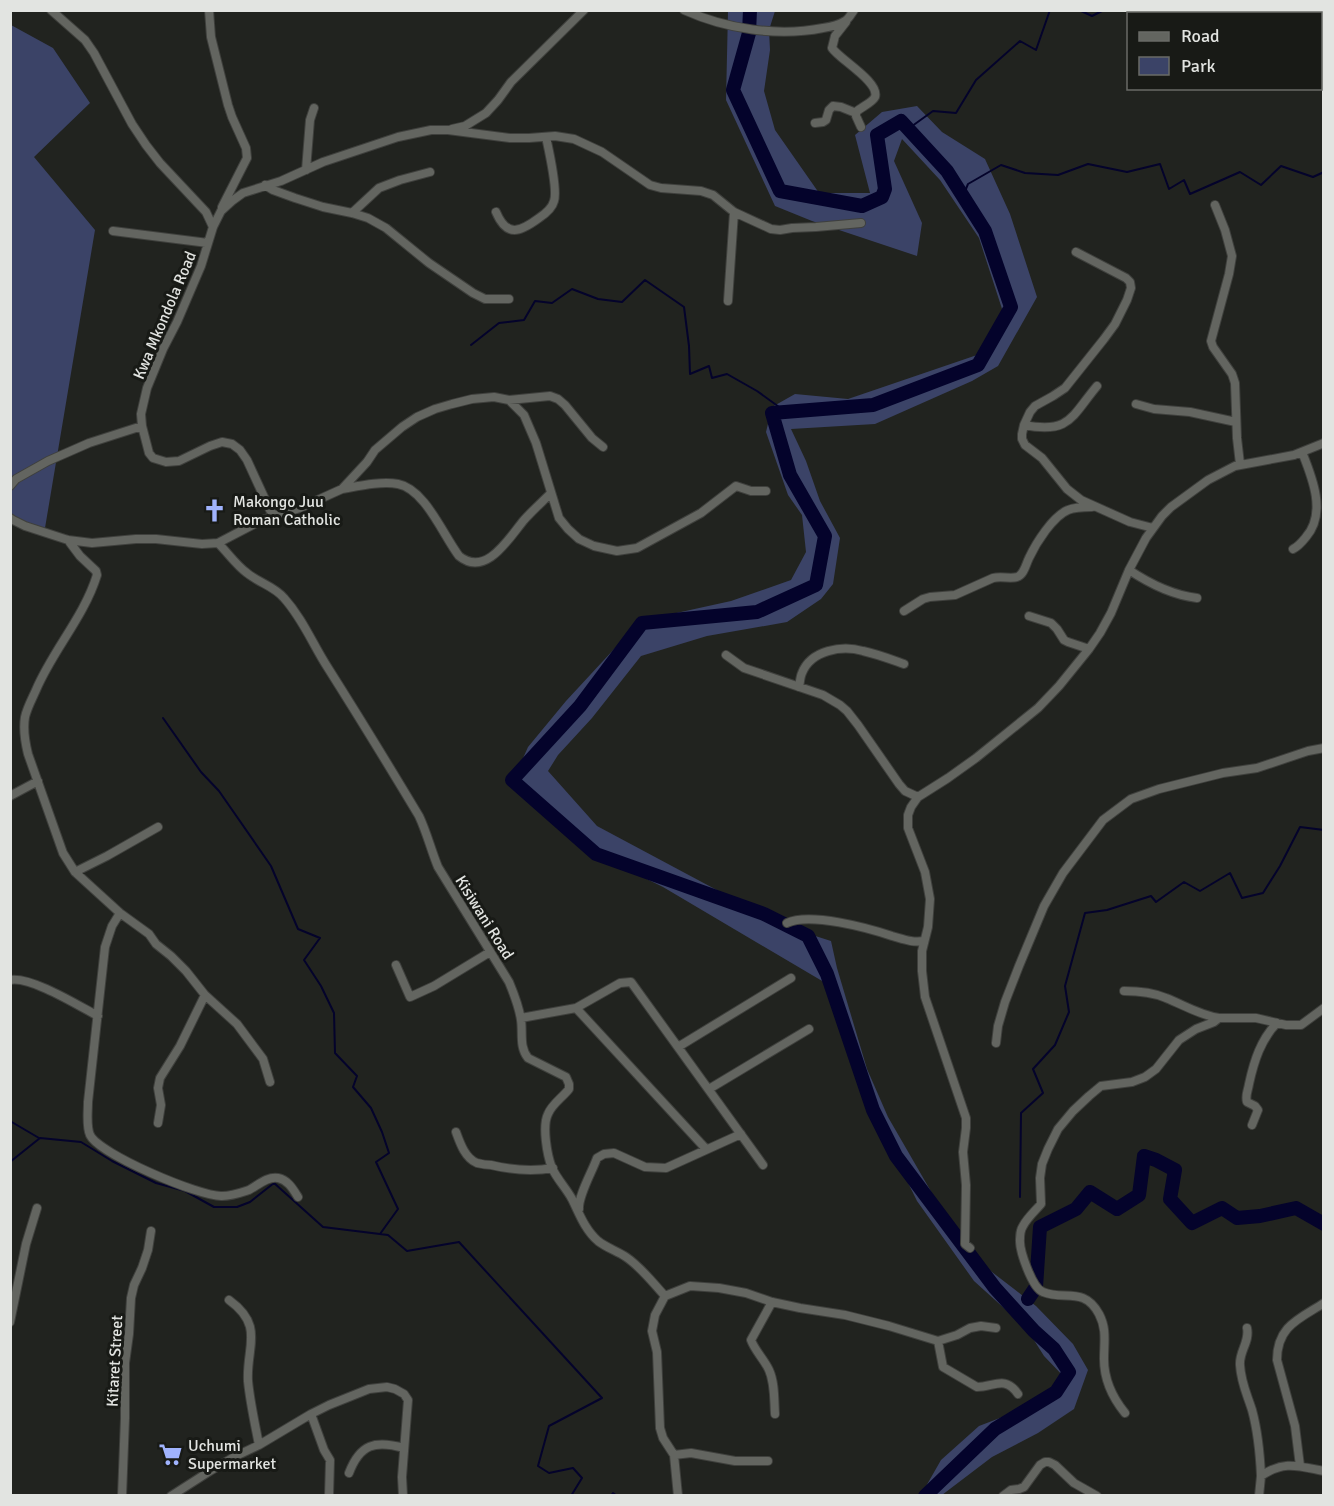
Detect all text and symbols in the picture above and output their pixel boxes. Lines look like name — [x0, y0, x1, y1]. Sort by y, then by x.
legend — [1127, 12, 1322, 90]
text: Road — [1181, 25, 1220, 47]
text: Park — [1181, 55, 1216, 77]
street label: Kwa Mkondola Road — [129, 248, 201, 382]
place label: Makongo Juu Roman Catholic — [233, 492, 340, 530]
church icon: Makongo Juu Roman Catholic — [202, 497, 228, 523]
street label: Kisiwani Road — [450, 872, 518, 963]
street label: Kitaret Street — [103, 1314, 127, 1407]
place label: Uchumi Supermarket — [188, 1436, 276, 1474]
supermarket icon: Uchumi Supermarket — [157, 1441, 183, 1467]

